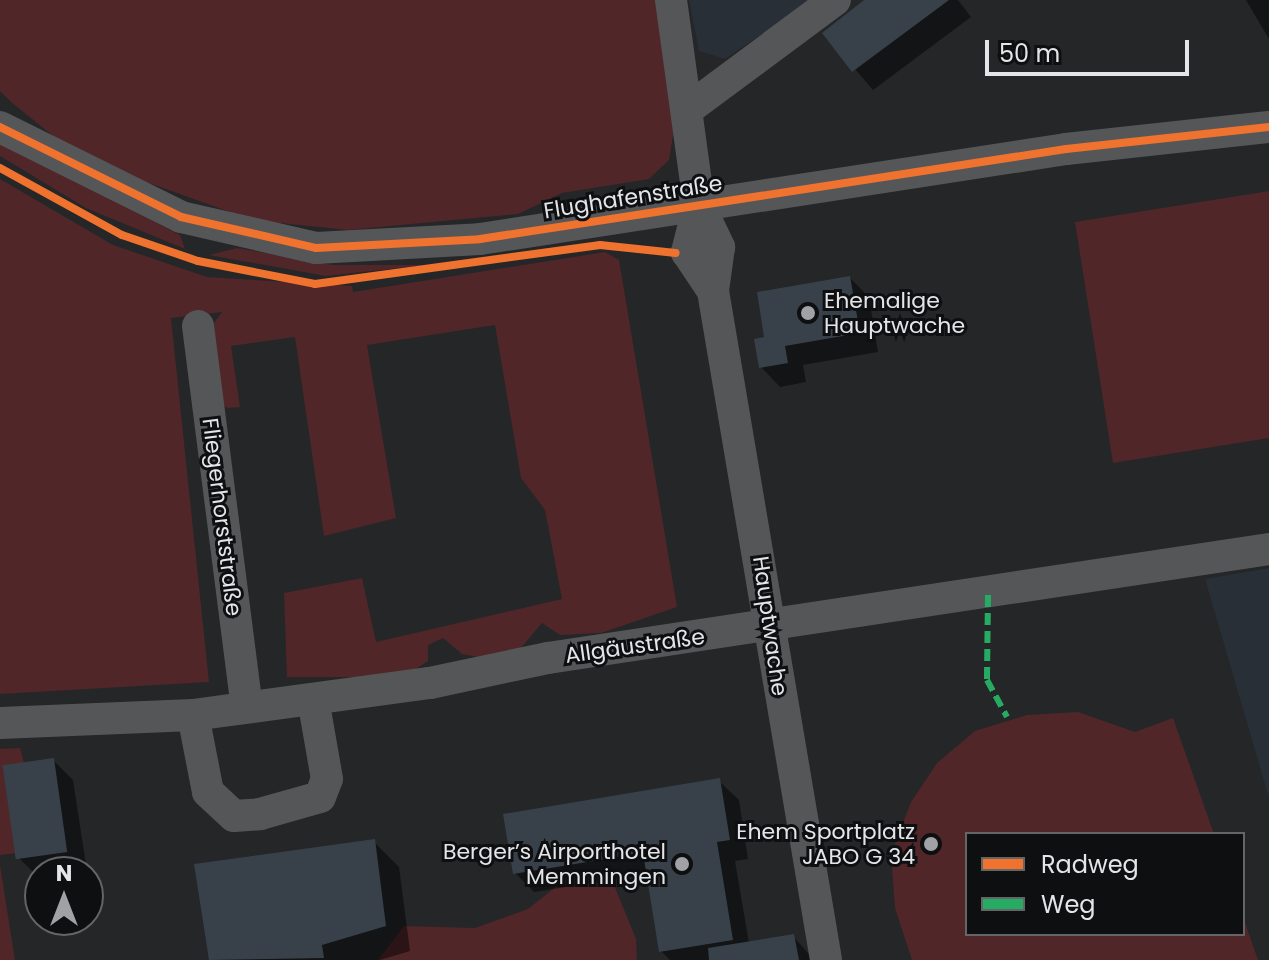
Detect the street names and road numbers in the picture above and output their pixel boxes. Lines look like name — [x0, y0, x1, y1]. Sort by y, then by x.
street label: Flughafenstraße — [542, 170, 724, 224]
street label: Fliegerhorststraße — [197, 416, 247, 618]
street label: Hauptwache — [747, 554, 793, 698]
street label: Allgäustraße — [564, 623, 706, 669]

